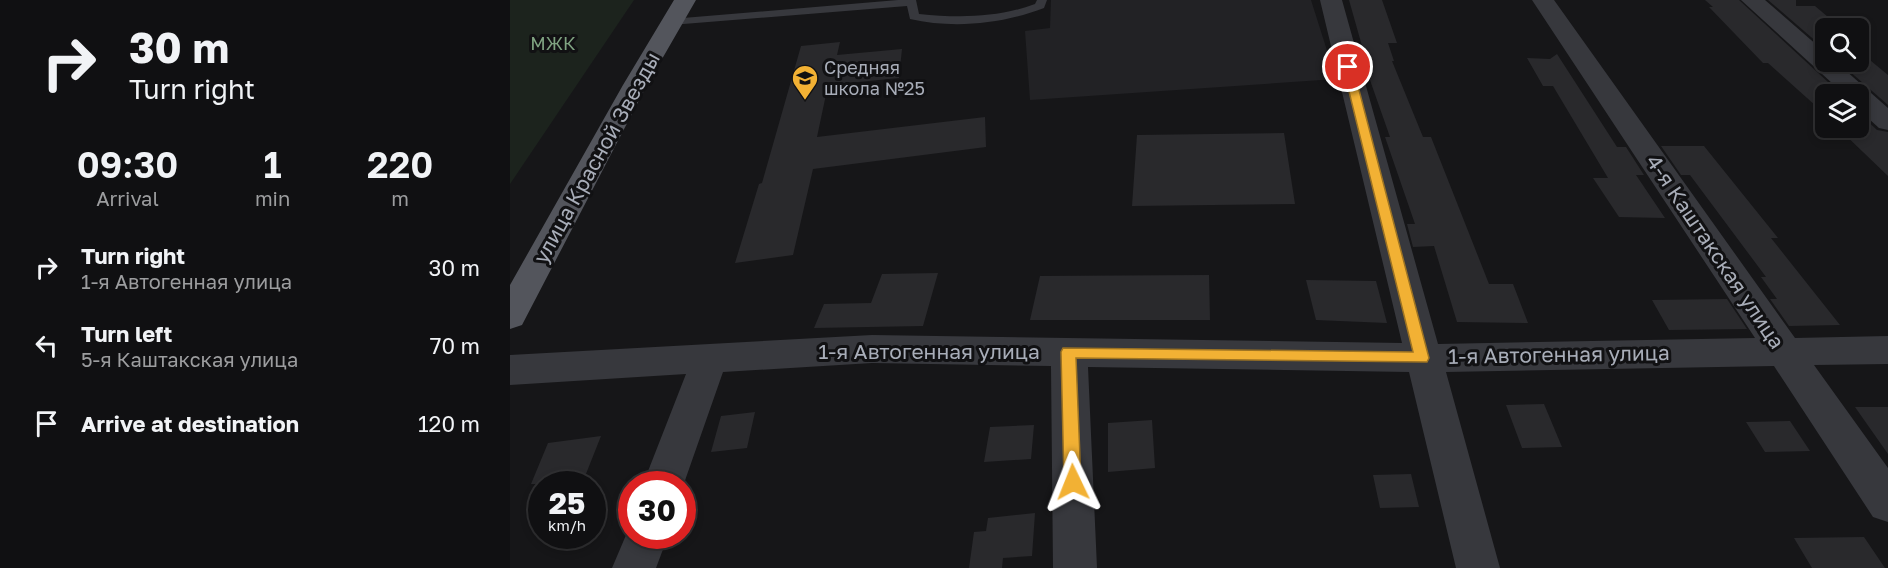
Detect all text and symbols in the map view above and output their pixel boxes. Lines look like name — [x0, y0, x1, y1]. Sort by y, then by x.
map controls — [1815, 18, 1869, 138]
button: search — [1815, 18, 1869, 72]
text: 30 m — [129, 22, 229, 72]
icon: right — [30, 24, 108, 102]
park label: МЖК — [530, 32, 576, 54]
pin — [1322, 41, 1373, 92]
street label: улица Красной Звезды — [527, 47, 665, 268]
icon: arrive — [1331, 50, 1364, 83]
place label: Средняя школа №25 — [824, 56, 925, 99]
school or university icon: Средняя школа №25 — [790, 63, 820, 101]
text: Turn right — [129, 73, 255, 105]
button: layers — [1815, 84, 1869, 138]
text: 09:30 — [77, 143, 178, 186]
text: 1 — [264, 143, 282, 186]
text: 220 — [367, 143, 433, 186]
street label: 4-я Каштакская улица — [1641, 149, 1791, 354]
text: Arrival — [96, 186, 159, 210]
text: min — [255, 186, 290, 210]
text: m — [391, 186, 409, 210]
text: Turn right — [81, 242, 185, 269]
icon: right — [30, 251, 63, 284]
text: 30 m — [429, 254, 480, 281]
text: 1-я Автогенная улица — [81, 269, 292, 293]
text: Turn left — [81, 320, 172, 347]
icon: left — [30, 329, 63, 362]
text: 70 m — [430, 332, 480, 359]
street label: 1-я Автогенная улица — [818, 338, 1040, 364]
street label: 1-я Автогенная улица — [1448, 339, 1670, 369]
text: 5-я Каштакская улица — [81, 347, 298, 371]
icon: arrive — [30, 407, 63, 440]
text: Arrive at destination — [81, 410, 299, 437]
text: 120 m — [418, 410, 480, 437]
position arrow — [1041, 450, 1105, 514]
speed limit sign: 30 — [618, 471, 696, 549]
text: 25 — [549, 485, 585, 521]
text: km/h — [548, 516, 586, 534]

